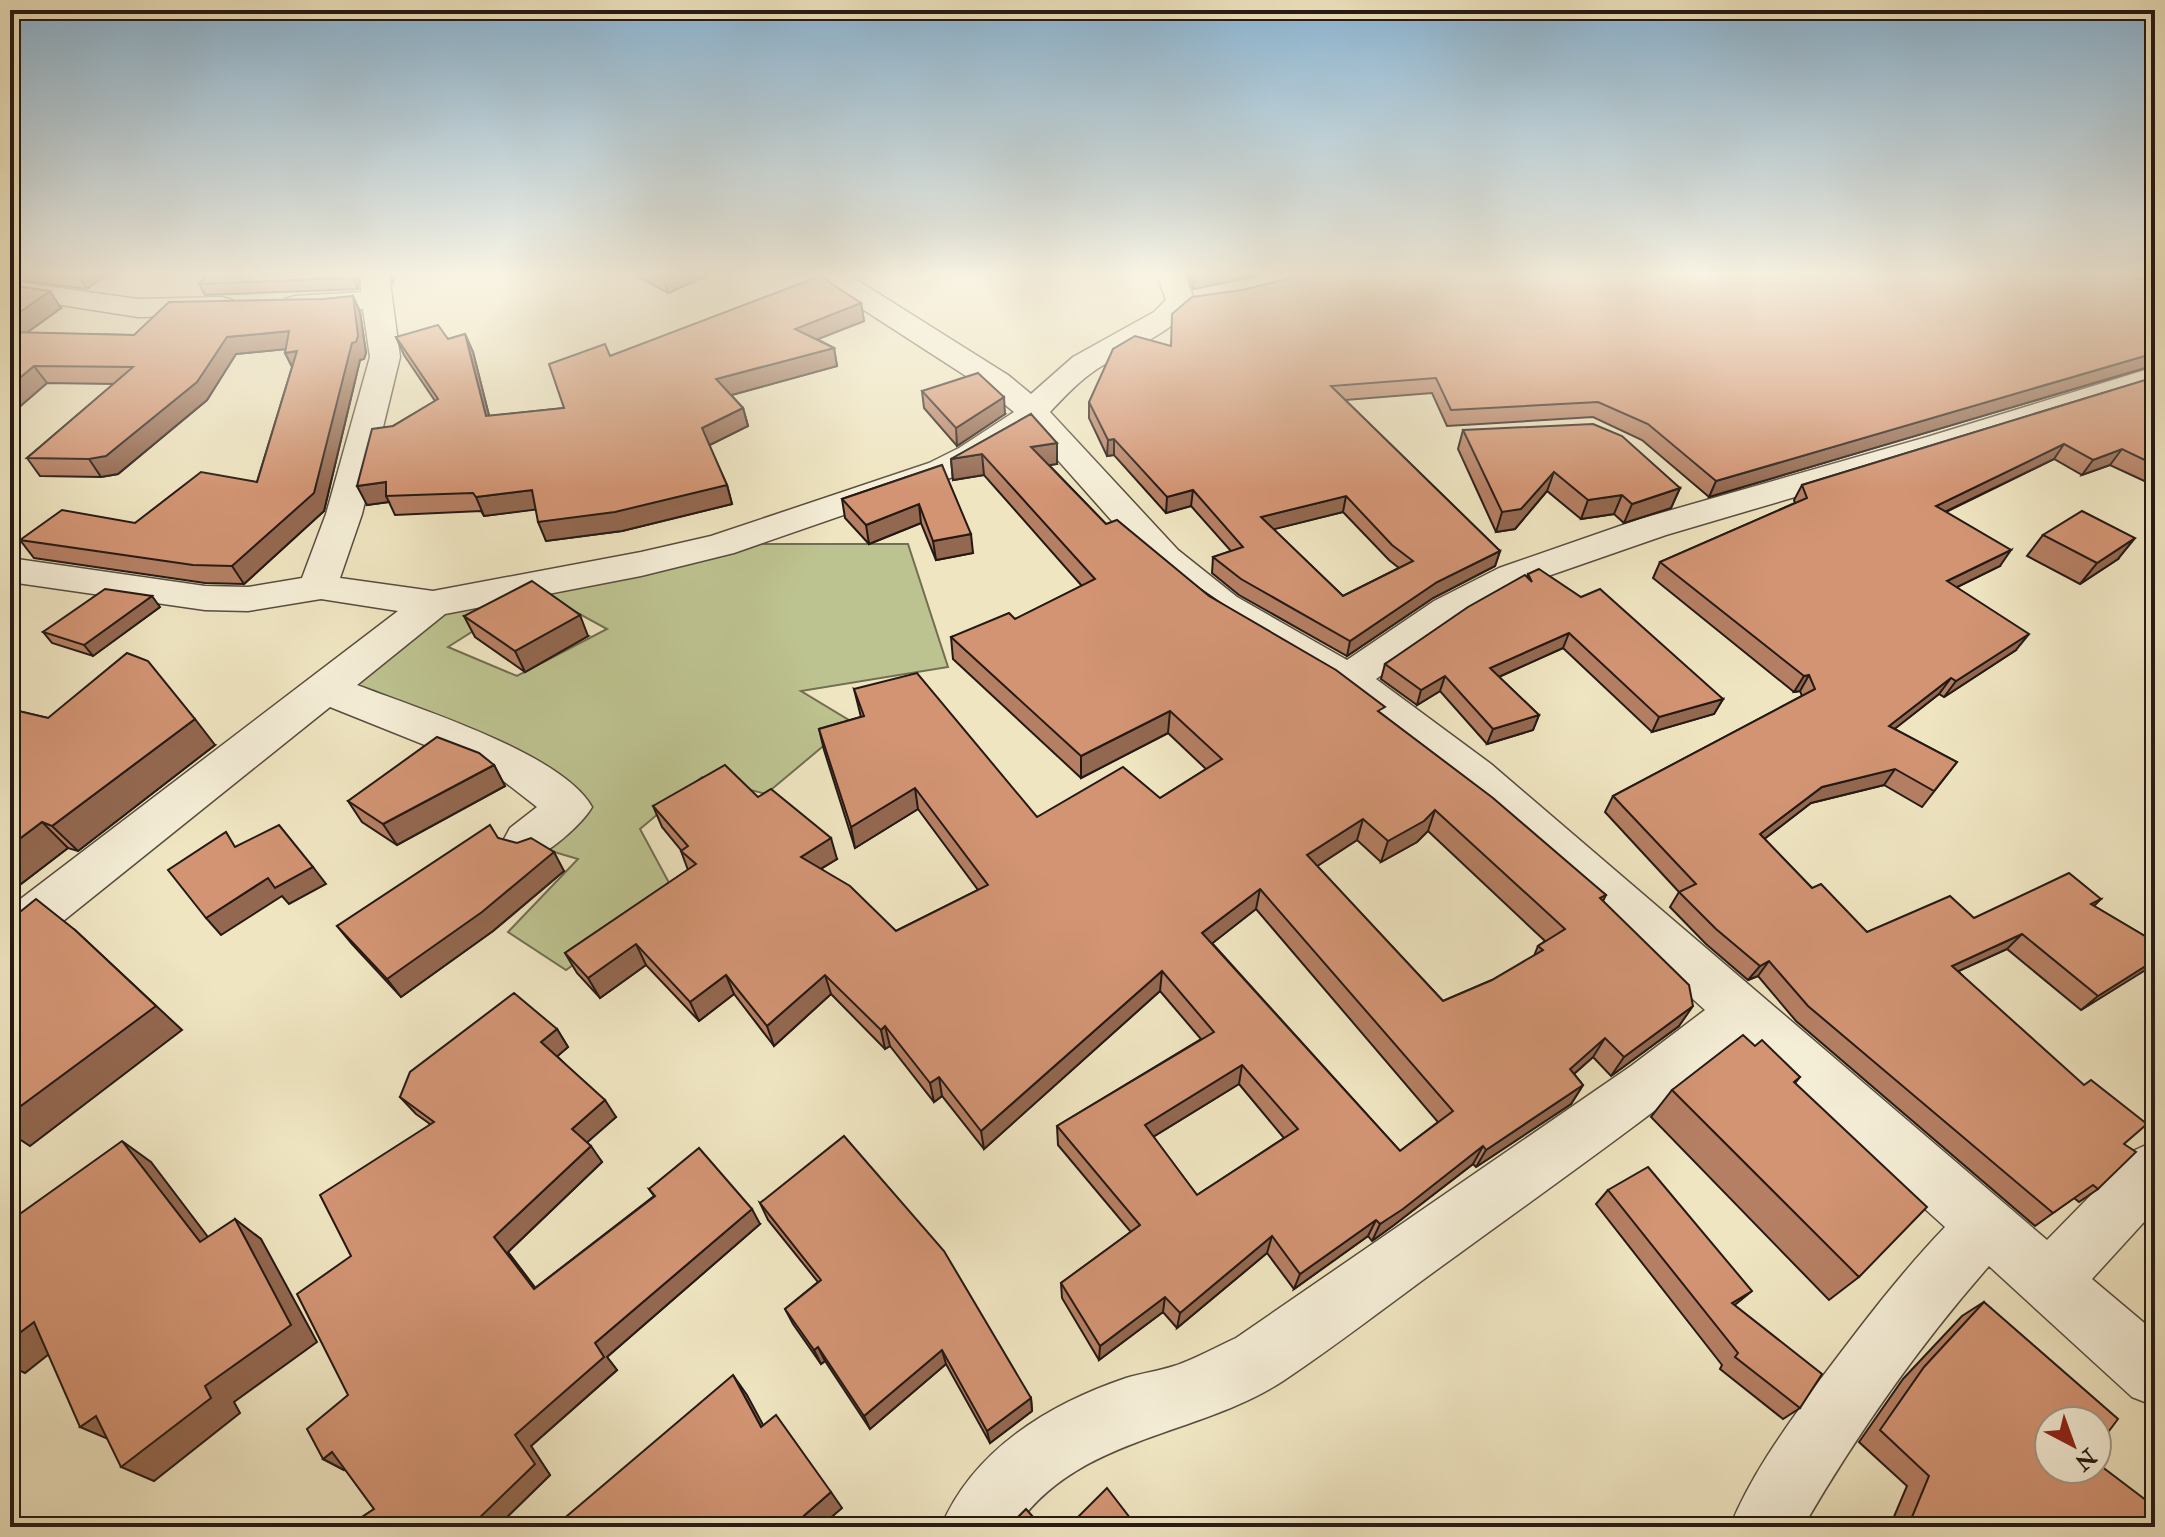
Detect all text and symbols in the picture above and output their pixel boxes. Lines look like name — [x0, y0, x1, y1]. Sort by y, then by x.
north arrow — [2033, 1405, 2113, 1485]
text: N — [2069, 1442, 2103, 1477]

